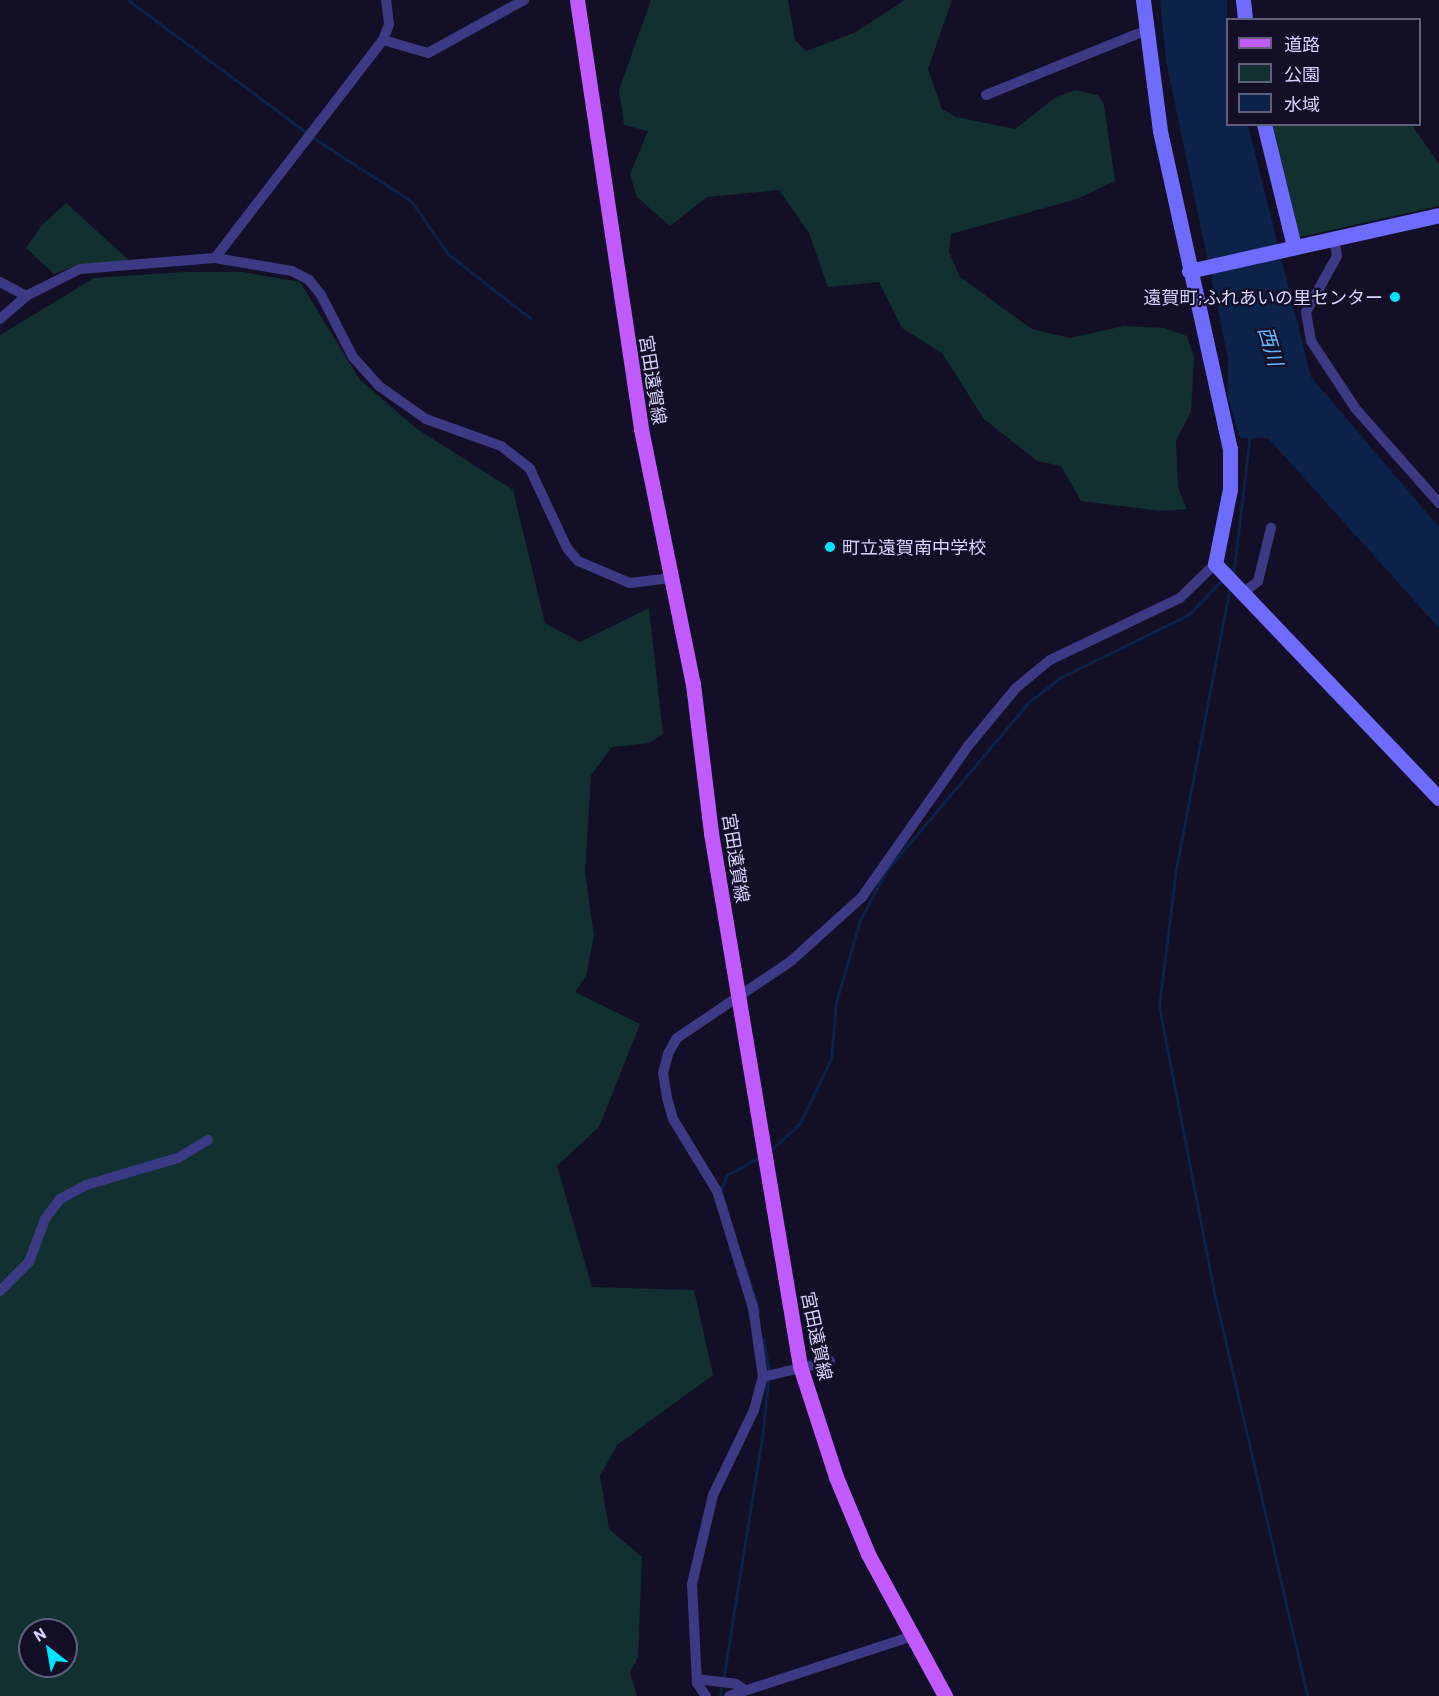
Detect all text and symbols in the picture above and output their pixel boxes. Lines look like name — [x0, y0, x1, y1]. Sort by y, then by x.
legend — [1226, 18, 1421, 126]
text: 道路 — [1284, 33, 1320, 55]
text: 公園 — [1284, 63, 1320, 85]
text: 水域 — [1284, 93, 1320, 115]
place label: 遠賀町;ふれあいの里センター — [1143, 286, 1383, 308]
marker: 遠賀町;ふれあいの里センター — [1388, 290, 1402, 304]
water label: 西川 — [1254, 323, 1288, 369]
street label: 宮田遠賀線 — [635, 334, 671, 426]
place label: 町立遠賀南中学校 — [842, 536, 986, 558]
marker: 町立遠賀南中学校 — [823, 540, 837, 554]
street label: 宮田遠賀線 — [718, 812, 754, 904]
street label: 宮田遠賀線 — [797, 1290, 837, 1382]
north arrow — [18, 1618, 78, 1678]
text: N — [30, 1623, 49, 1645]

